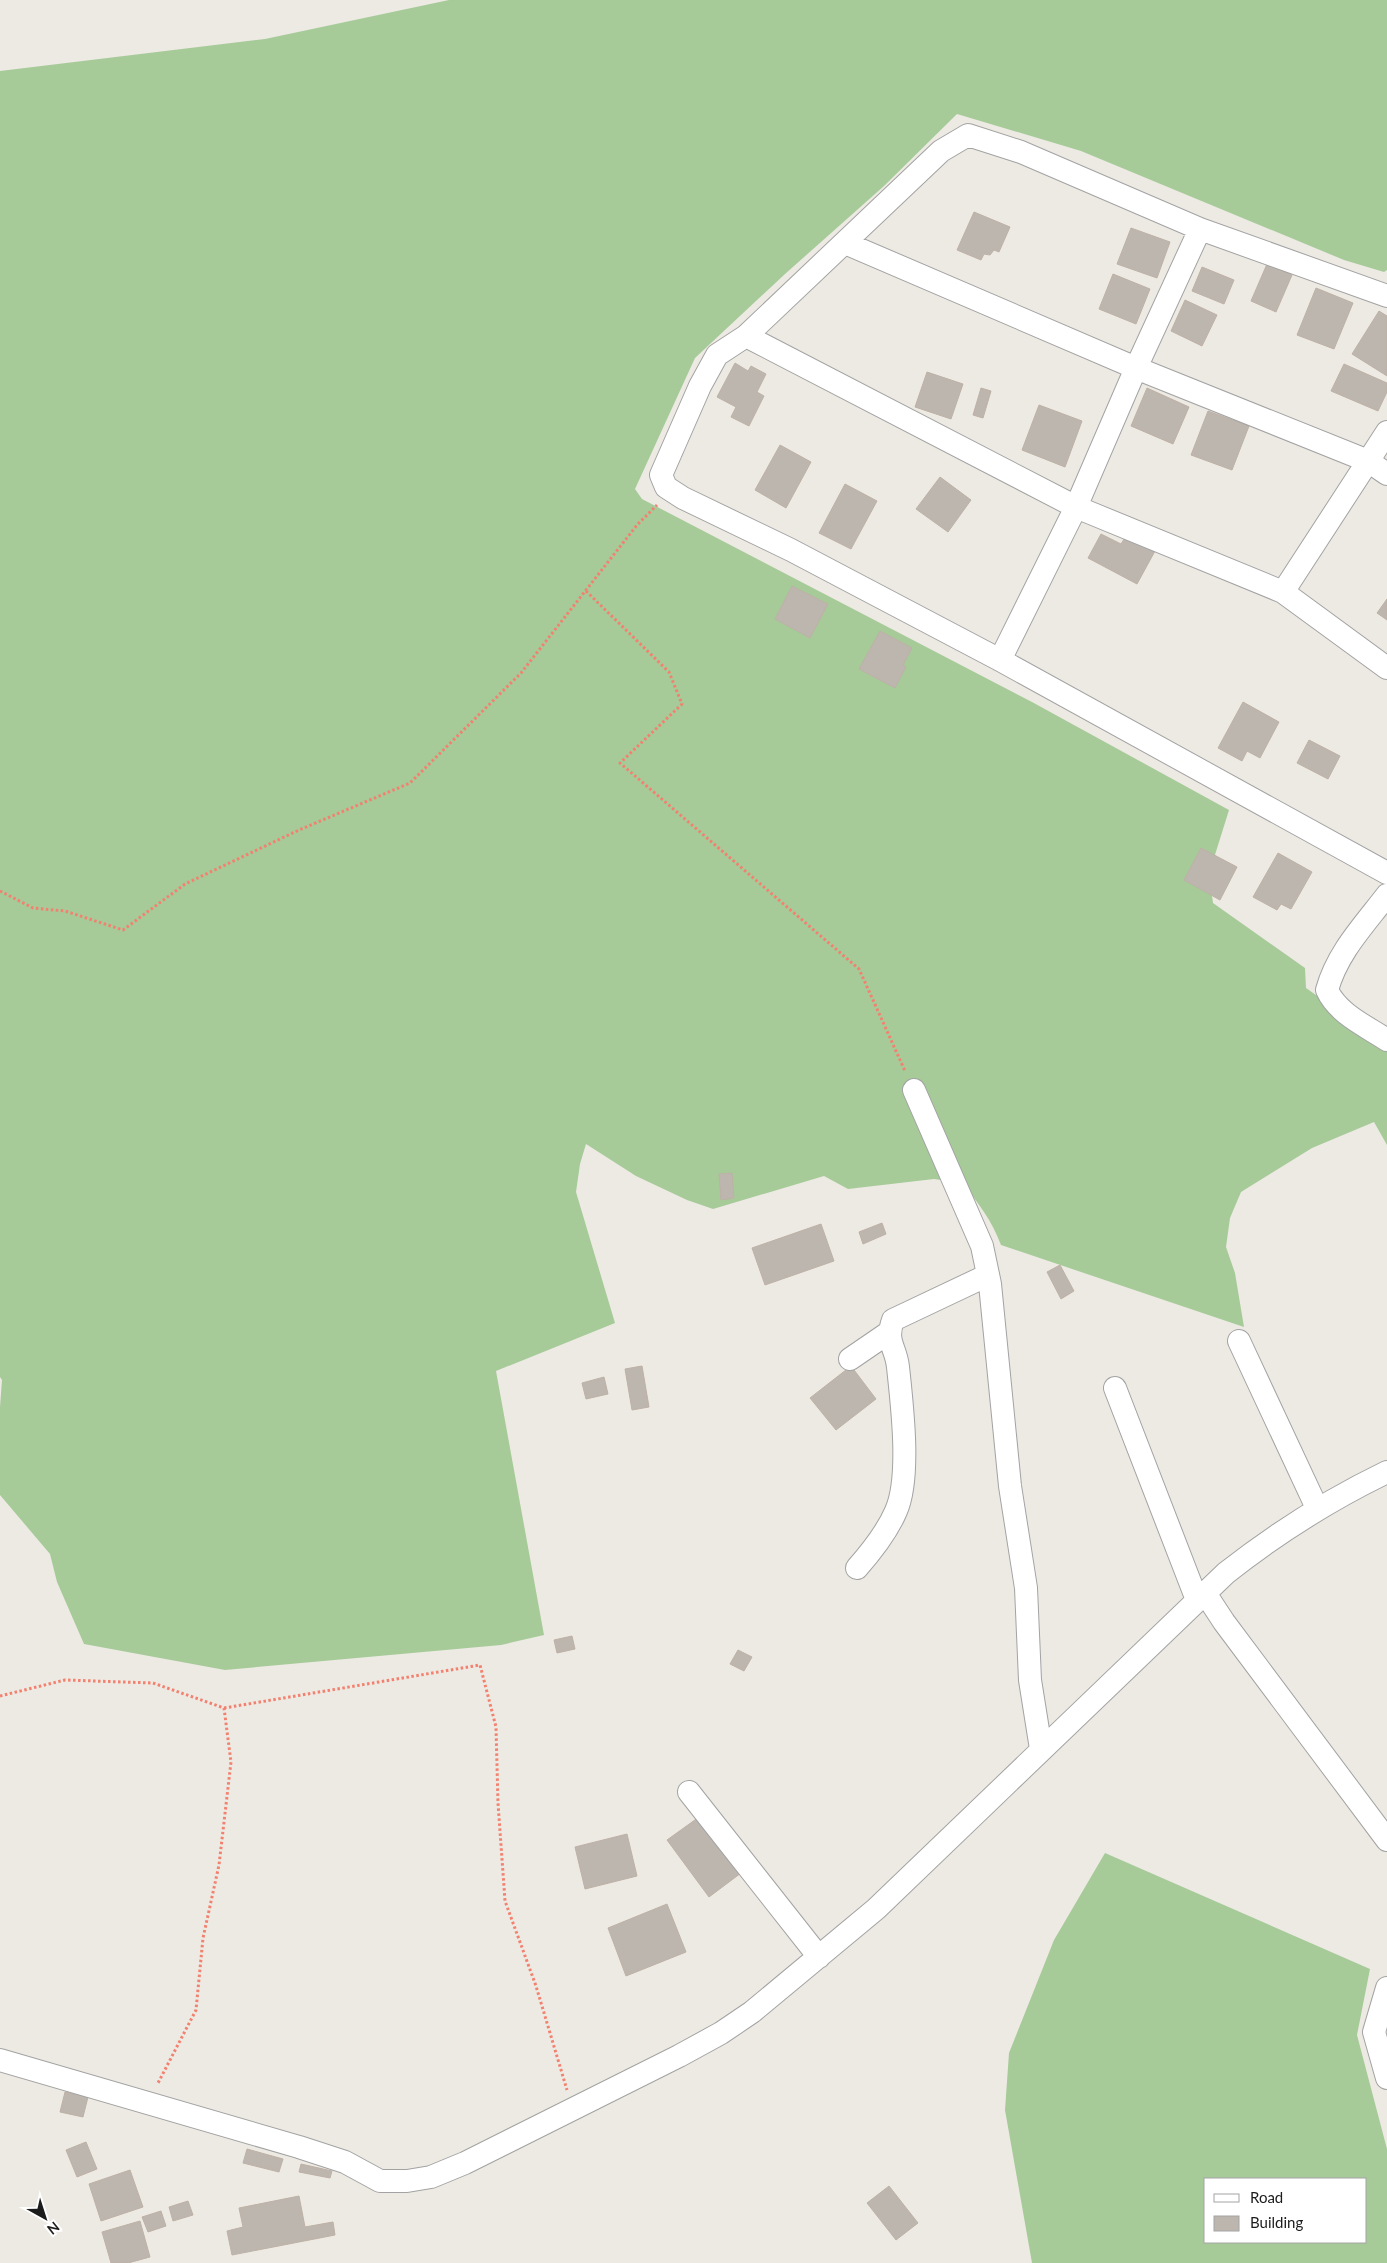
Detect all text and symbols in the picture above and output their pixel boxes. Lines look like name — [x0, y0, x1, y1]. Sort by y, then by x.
legend — [1204, 2178, 1367, 2243]
text: Road — [1250, 2188, 1283, 2206]
north arrow — [20, 2193, 70, 2243]
text: Building — [1250, 2213, 1303, 2231]
text: N — [44, 2218, 63, 2238]

